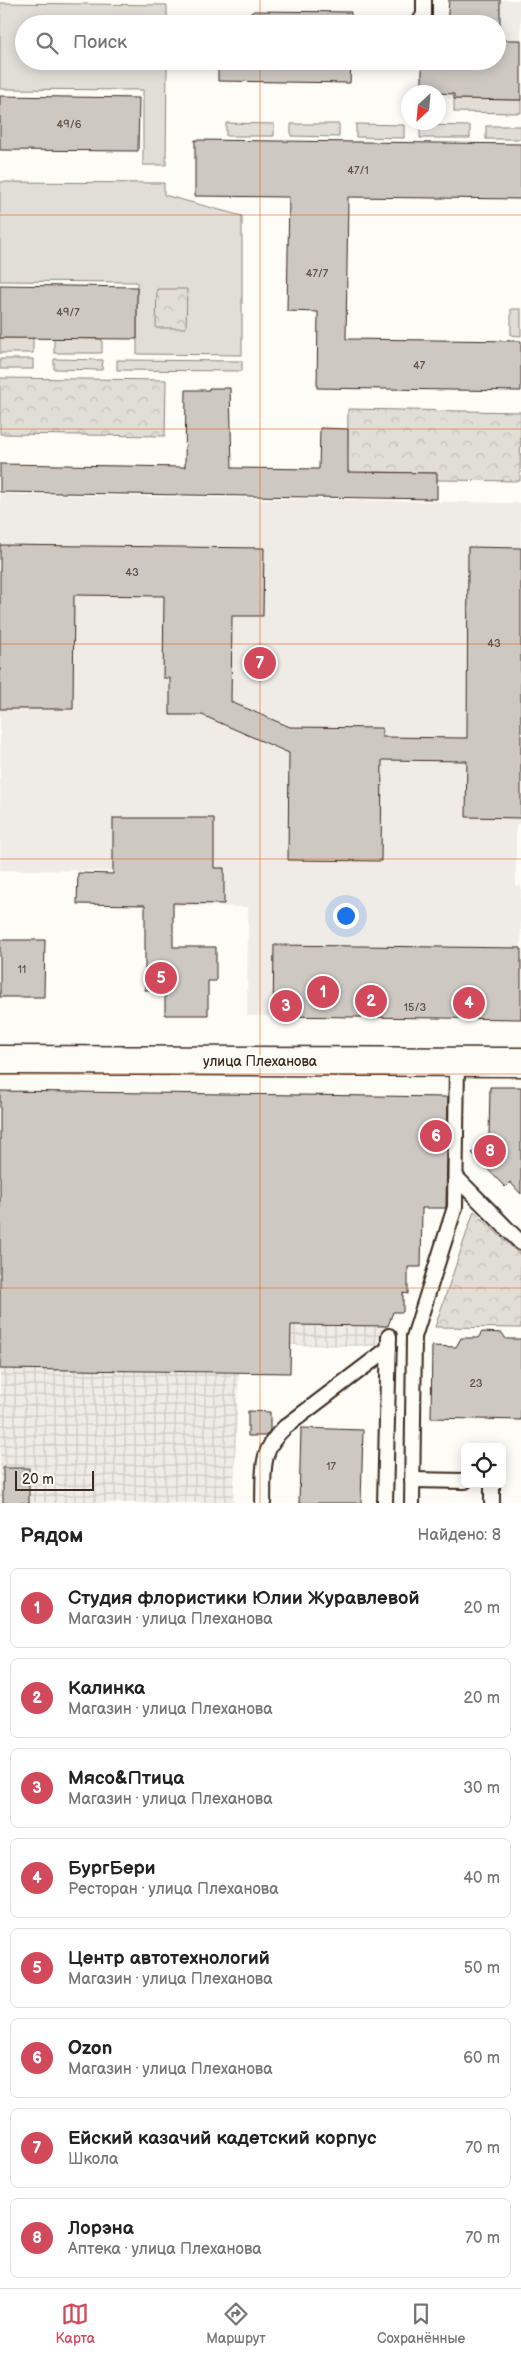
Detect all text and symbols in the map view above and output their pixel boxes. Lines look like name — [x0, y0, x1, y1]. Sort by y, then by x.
search box — [15, 15, 506, 70]
icon: search — [33, 29, 61, 57]
text: Поиск — [73, 31, 127, 54]
north arrow — [401, 85, 446, 130]
house number: 49/6 — [57, 118, 82, 131]
house number: 47/1 — [347, 164, 369, 177]
house number: 47/7 — [306, 267, 329, 280]
house number: 49/7 — [56, 306, 80, 319]
house number: 47 — [413, 359, 426, 372]
house number: 43 — [125, 566, 139, 579]
house number: 43 — [487, 637, 501, 650]
pin: 7 — [244, 644, 276, 682]
your location — [333, 903, 359, 929]
pin: 5 — [145, 959, 177, 997]
house number: 11 — [18, 963, 26, 976]
pin: 1 — [307, 973, 339, 1011]
pin: 2 — [355, 982, 387, 1020]
pin: 4 — [453, 984, 485, 1022]
pin: 3 — [270, 987, 302, 1025]
house number: 15/3 — [404, 1001, 426, 1014]
street label: улица Плеханова — [203, 1053, 318, 1070]
pin: 6 — [420, 1117, 452, 1155]
pin: 8 — [474, 1132, 506, 1170]
house number: 23 — [469, 1377, 483, 1390]
map controls — [461, 1443, 506, 1488]
button: locate — [461, 1443, 506, 1488]
house number: 17 — [326, 1460, 336, 1473]
scale bar — [15, 1468, 94, 1491]
text: 20 m — [22, 1471, 54, 1488]
text: Рядом — [20, 1523, 83, 1548]
text: Найдено: 8 — [418, 1526, 501, 1545]
text: Студия флористики Юлии Журавлевой — [68, 1587, 419, 1610]
text: 1 — [34, 1599, 40, 1618]
text: 20 m — [464, 1599, 500, 1618]
text: Магазин · улица Плеханова — [68, 1610, 273, 1629]
text: Калинка — [68, 1677, 145, 1700]
text: 2 — [32, 1689, 42, 1708]
text: 20 m — [464, 1689, 500, 1708]
text: Магазин · улица Плеханова — [68, 1700, 273, 1719]
text: Мясо&Птица — [68, 1767, 184, 1790]
text: 3 — [32, 1779, 42, 1798]
text: 30 m — [463, 1779, 500, 1798]
text: Магазин · улица Плеханова — [68, 1790, 273, 1809]
text: БургБери — [68, 1857, 155, 1880]
text: 4 — [32, 1869, 42, 1888]
text: 40 m — [463, 1869, 500, 1888]
text: Ресторан · улица Плеханова — [68, 1880, 279, 1899]
text: Центр автотехнологий — [68, 1947, 270, 1970]
text: 5 — [32, 1959, 42, 1978]
text: 50 m — [464, 1959, 500, 1978]
text: Магазин · улица Плеханова — [68, 1970, 273, 1989]
text: Ozon — [68, 2037, 112, 2060]
text: 6 — [32, 2049, 42, 2068]
text: 60 m — [463, 2049, 500, 2068]
text: Магазин · улица Плеханова — [68, 2060, 273, 2079]
text: Ейский казачий кадетский корпус — [68, 2127, 377, 2150]
text: 7 — [33, 2139, 41, 2158]
text: 70 m — [465, 2139, 500, 2158]
text: Школа — [68, 2150, 118, 2169]
text: Лорэна — [68, 2217, 134, 2240]
text: 8 — [32, 2229, 42, 2248]
text: 70 m — [465, 2229, 500, 2248]
text: Аптека · улица Плеханова — [68, 2240, 262, 2259]
tab: Карта — [56, 2300, 95, 2347]
tab: Маршрут — [206, 2300, 266, 2347]
tab: Сохранённые — [377, 2300, 465, 2347]

